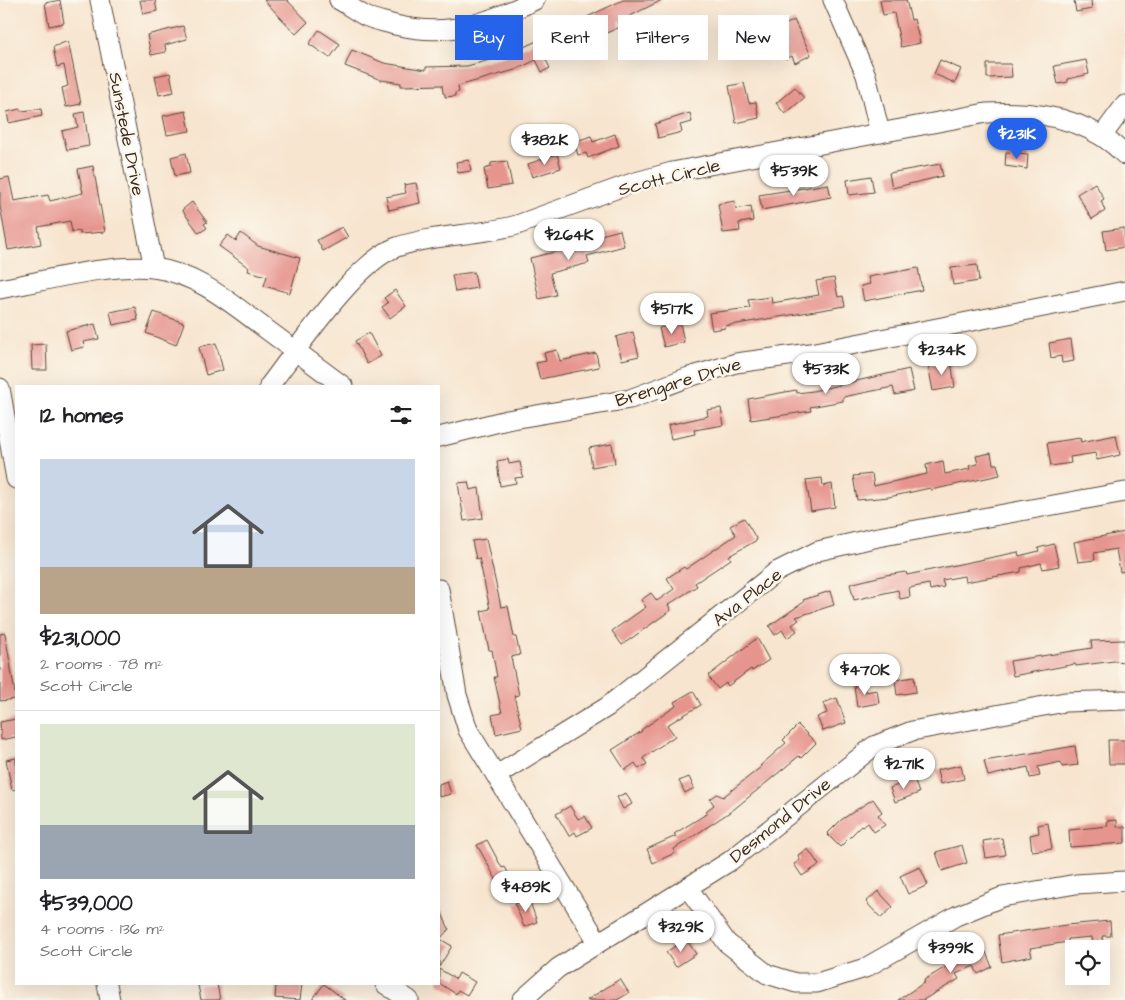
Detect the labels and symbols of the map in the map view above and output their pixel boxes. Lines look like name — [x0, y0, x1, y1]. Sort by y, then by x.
street label: Sunstede Drive — [102, 70, 151, 198]
pin: $231K — [982, 118, 1052, 160]
pin: $382K — [510, 124, 580, 166]
street label: Scott Circle — [616, 153, 723, 202]
pin: $539K — [759, 154, 829, 197]
pin: $264K — [534, 218, 604, 261]
pin: $517K — [637, 292, 707, 335]
pin: $234K — [907, 334, 977, 376]
street label: Brengare Drive — [612, 351, 745, 414]
pin: $533K — [791, 352, 861, 395]
street label: Ava Place — [707, 562, 787, 632]
pin: $470K — [830, 654, 900, 696]
pin: $271K — [869, 748, 939, 790]
street label: Desmond Drive — [724, 772, 836, 869]
pin: $489K — [491, 870, 561, 913]
pin: $329K — [646, 910, 716, 953]
pin: $399K — [916, 932, 986, 974]

